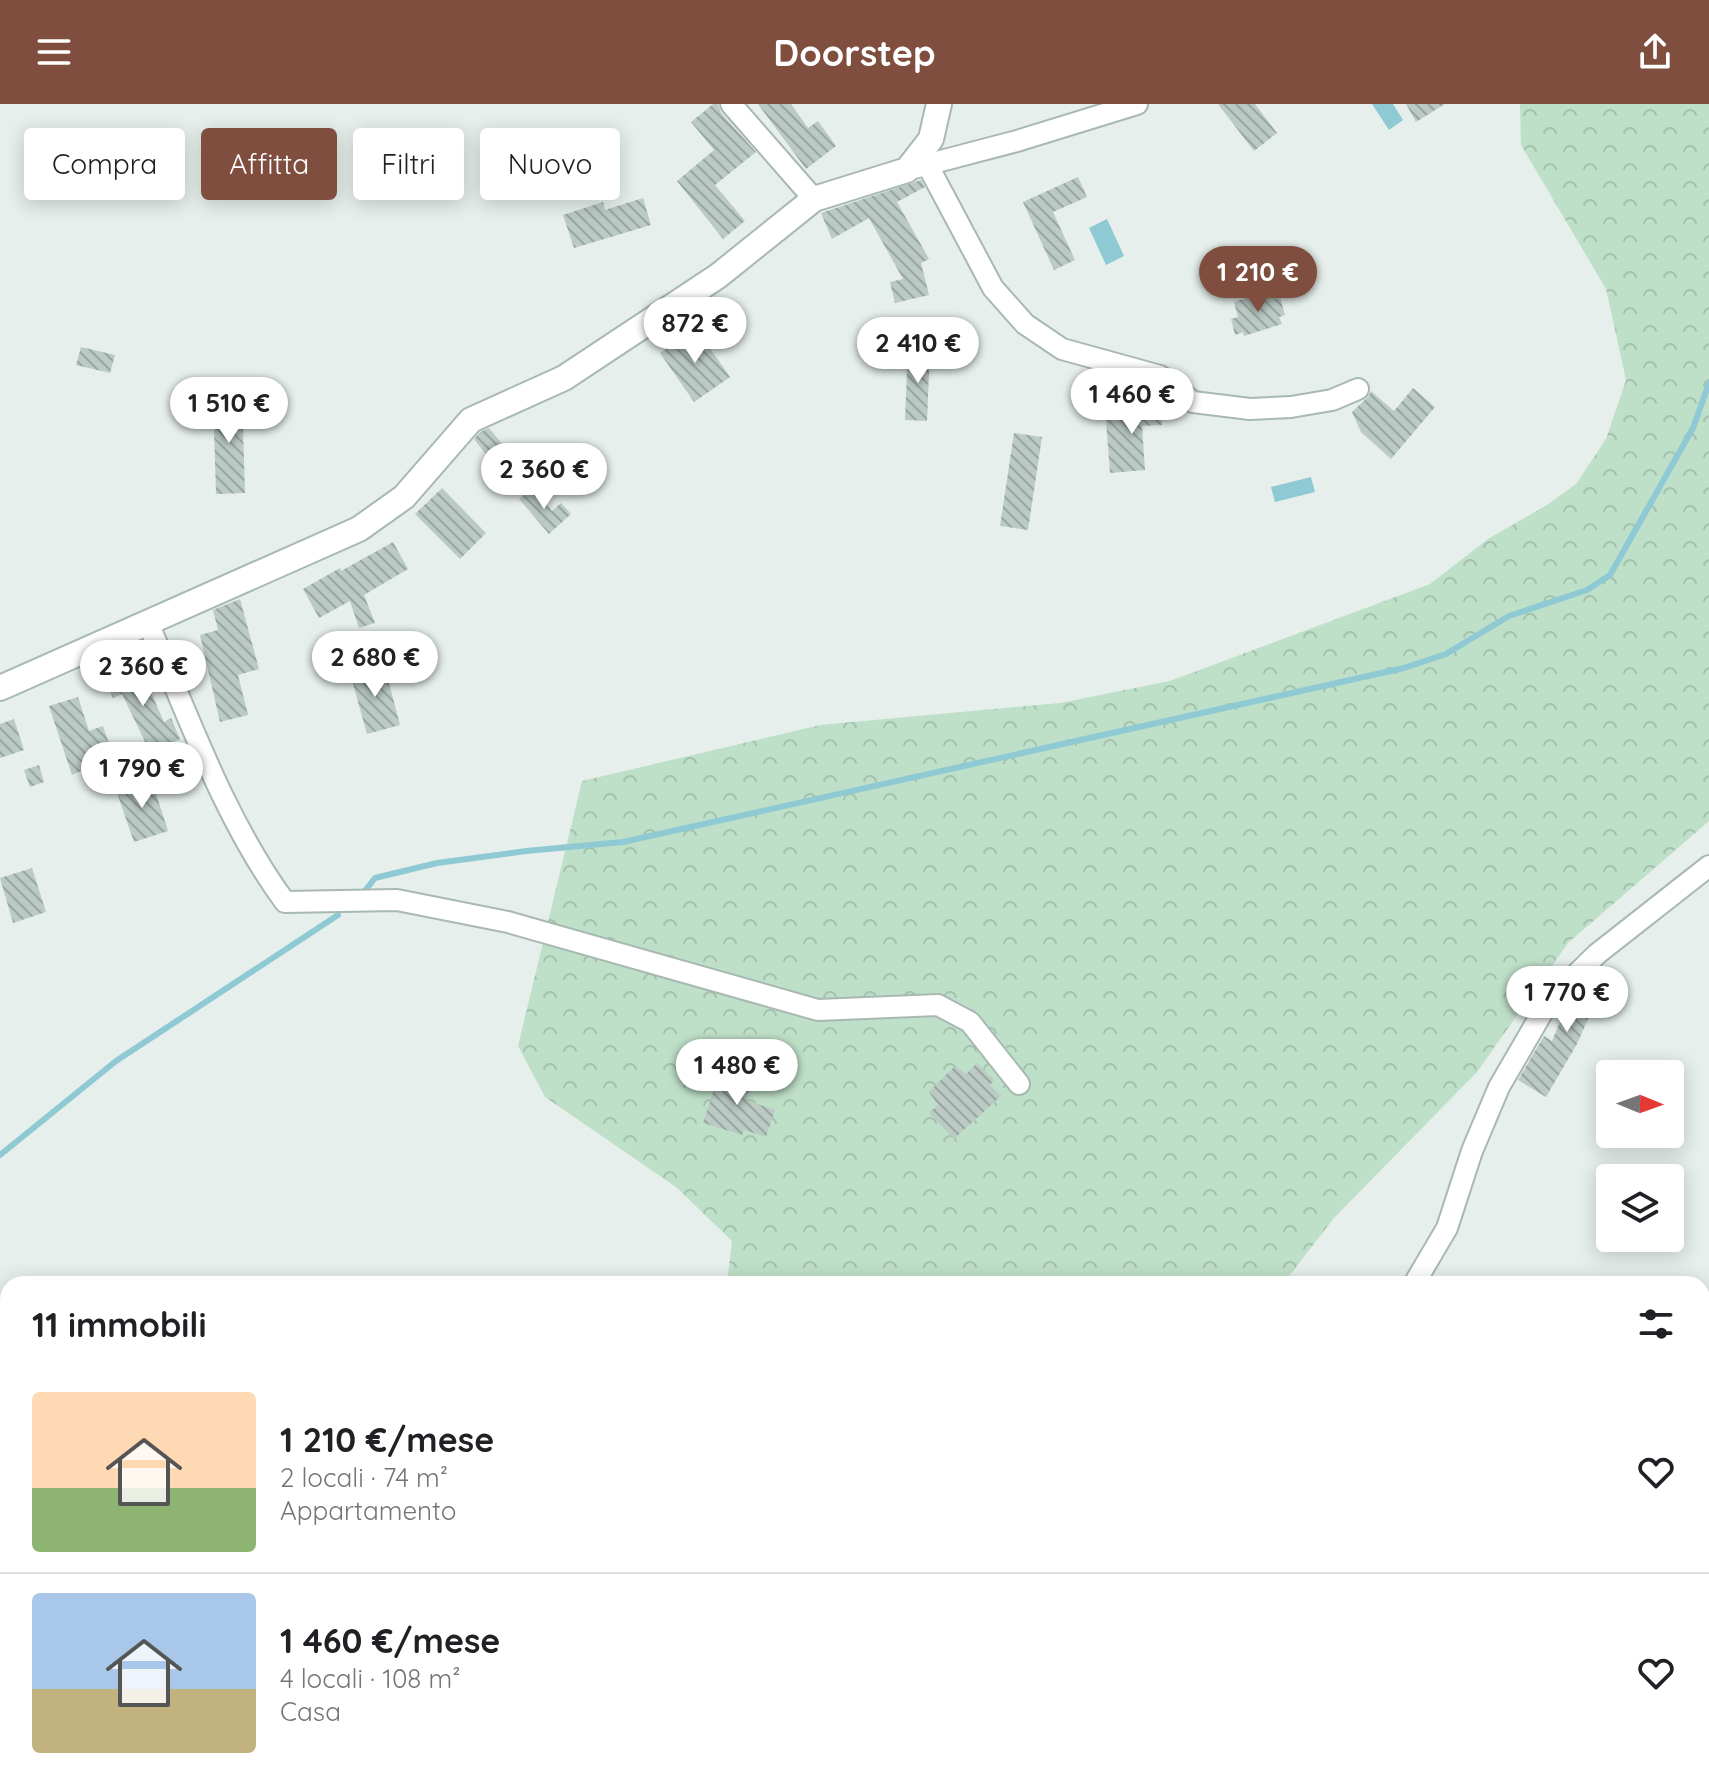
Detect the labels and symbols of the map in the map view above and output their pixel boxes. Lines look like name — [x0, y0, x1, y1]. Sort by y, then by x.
pin: 1 210 € — [1184, 246, 1332, 314]
pin: 872 € — [639, 297, 751, 365]
pin: 2 410 € — [844, 317, 992, 385]
pin: 1 460 € — [1058, 368, 1206, 436]
pin: 1 510 € — [155, 377, 303, 445]
pin: 2 360 € — [470, 443, 618, 511]
pin: 2 680 € — [301, 631, 449, 699]
pin: 2 360 € — [69, 640, 217, 708]
pin: 1 790 € — [68, 742, 216, 810]
pin: 1 770 € — [1493, 966, 1641, 1034]
pin: 1 480 € — [663, 1039, 811, 1107]
north arrow — [1596, 1060, 1684, 1148]

